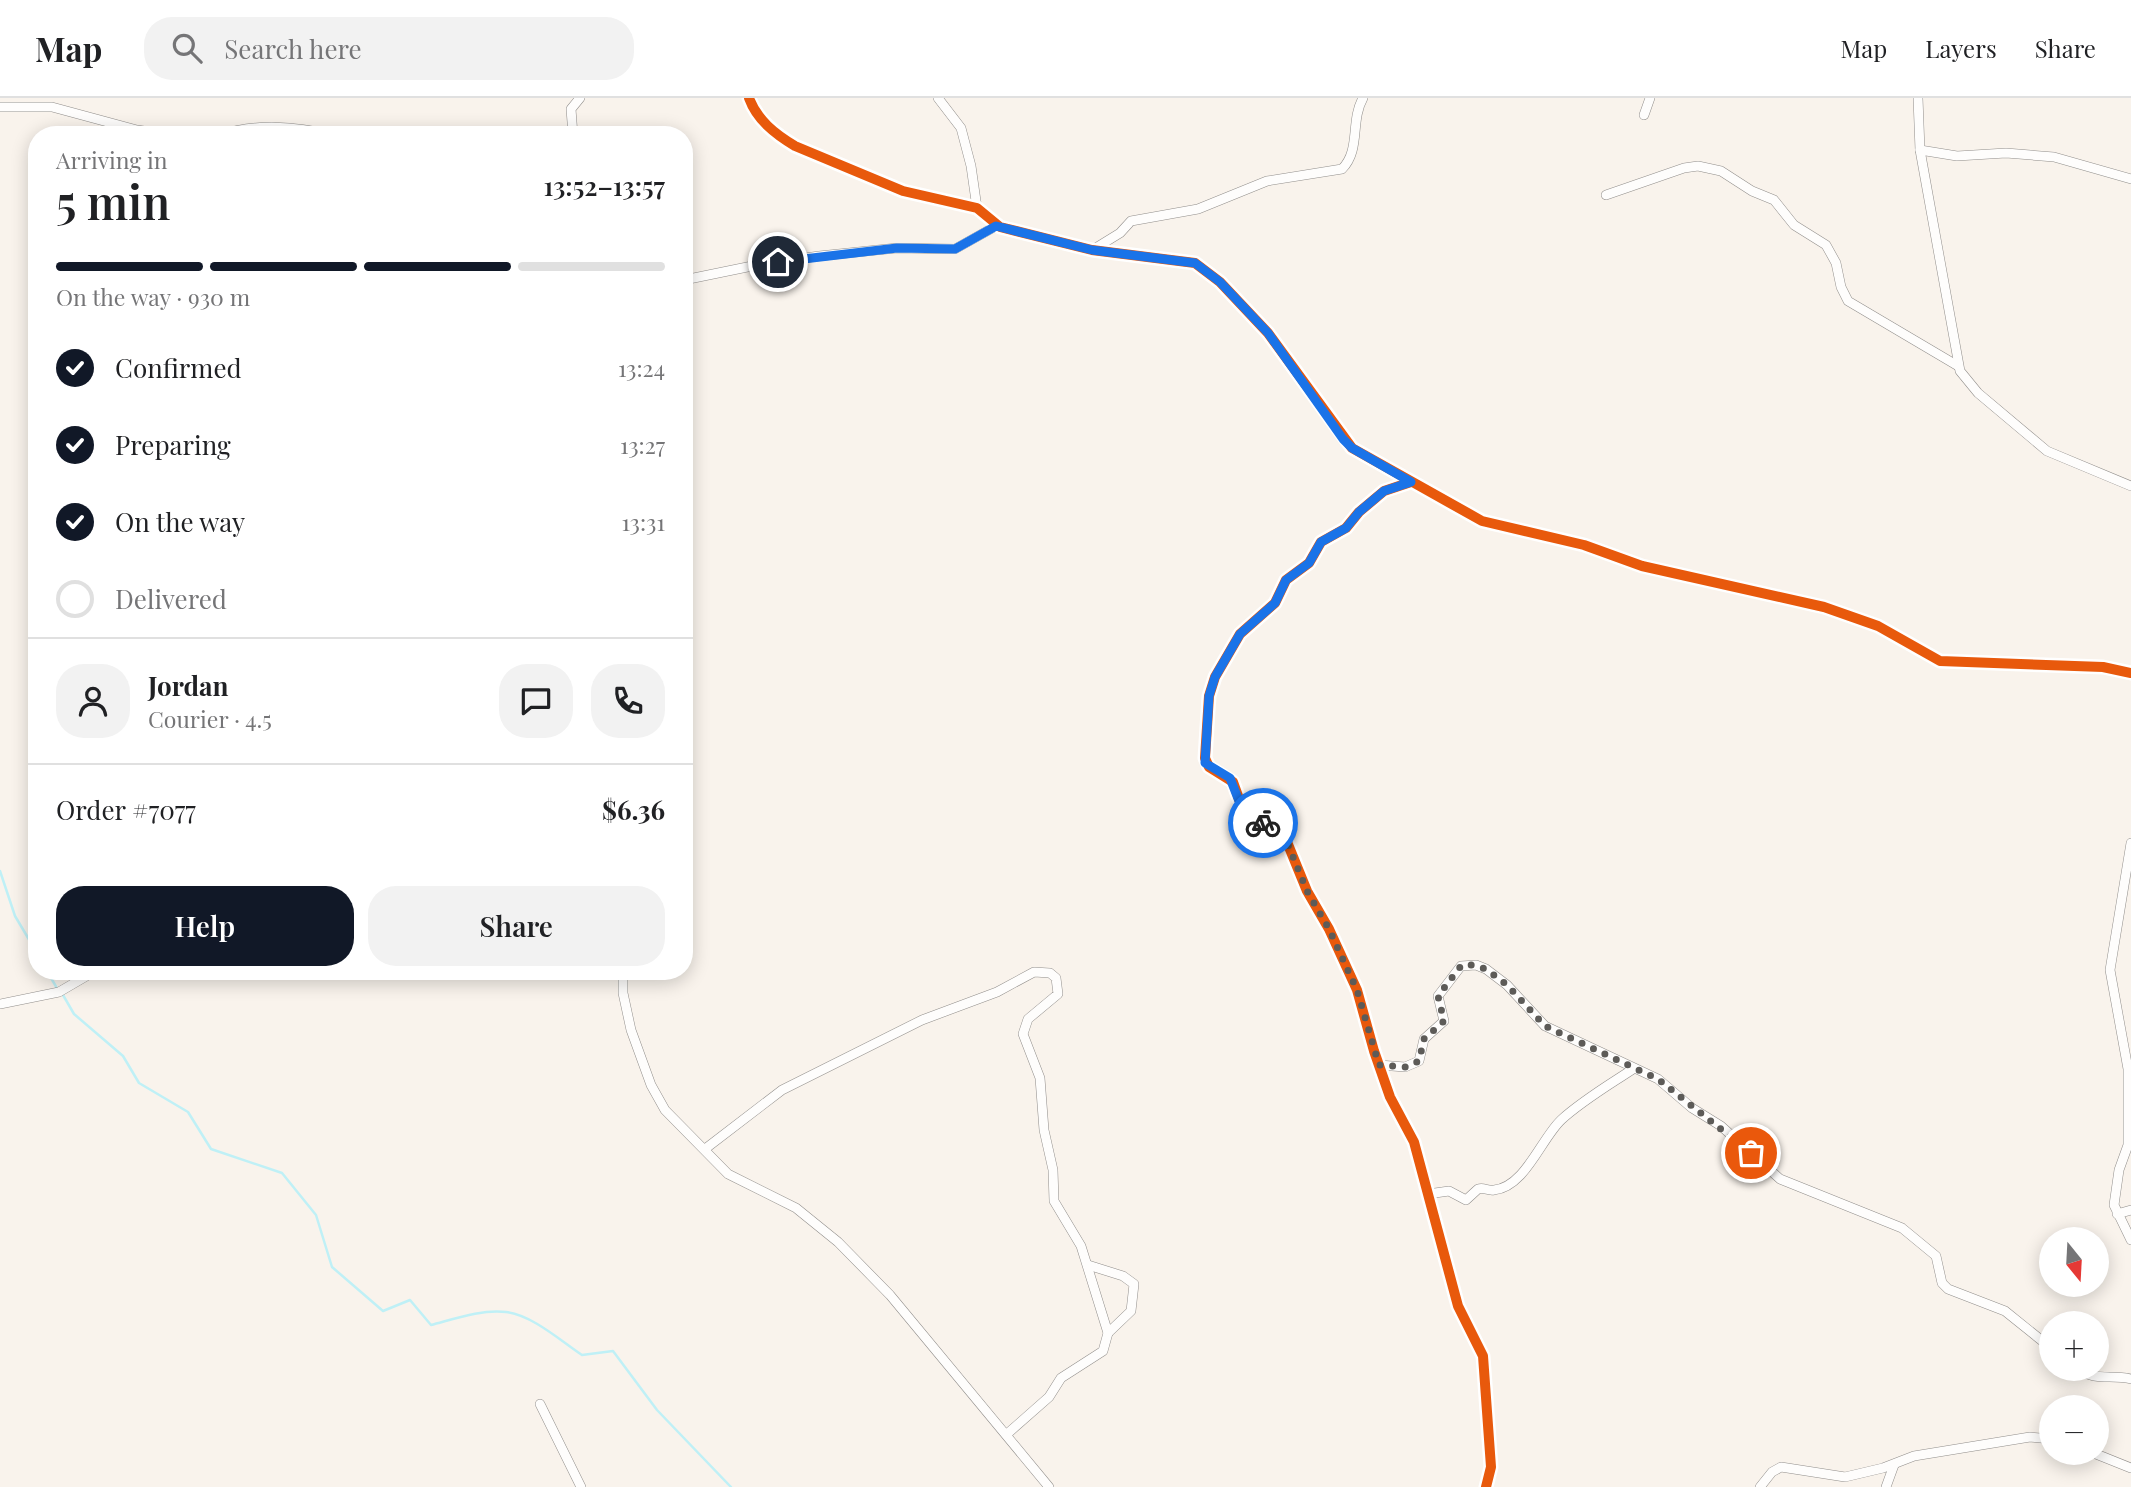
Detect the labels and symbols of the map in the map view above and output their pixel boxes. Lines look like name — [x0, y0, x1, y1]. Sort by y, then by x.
pin — [748, 232, 808, 292]
courier — [1228, 788, 1298, 858]
pin — [1721, 1123, 1781, 1183]
north arrow — [2039, 1227, 2109, 1297]

